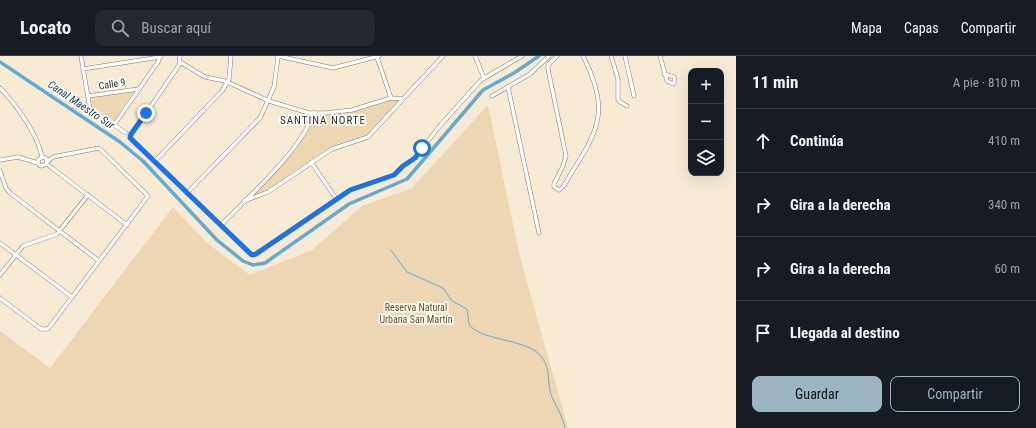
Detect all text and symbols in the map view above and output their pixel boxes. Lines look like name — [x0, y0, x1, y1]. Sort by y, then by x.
search box — [95, 10, 375, 46]
text: Locato — [20, 16, 71, 39]
icon: search — [109, 17, 131, 39]
text: Buscar aquí — [141, 19, 211, 37]
text: Mapa — [851, 20, 882, 36]
text: Capas — [904, 20, 939, 36]
text: Compartir — [961, 20, 1016, 36]
map controls — [688, 68, 724, 176]
button: + — [688, 68, 724, 104]
text: 11 min — [752, 72, 798, 92]
text: A pie · 810 m — [953, 75, 1020, 90]
street label: Calle 9 — [98, 76, 126, 92]
water label: Canal Maestro Sur — [45, 78, 117, 132]
route end — [137, 104, 155, 122]
button: − — [688, 104, 724, 140]
district label: SANTINA NORTE — [280, 114, 366, 127]
icon: ahead — [752, 130, 774, 152]
text: Continúa — [790, 132, 844, 150]
text: 410 m — [988, 133, 1020, 148]
route start — [413, 139, 431, 157]
button: layers — [688, 140, 724, 176]
icon: right — [752, 194, 774, 216]
text: Gira a la derecha — [790, 196, 891, 214]
text: 340 m — [988, 197, 1020, 212]
icon: right — [752, 258, 774, 280]
text: Gira a la derecha — [790, 260, 891, 278]
text: 60 m — [994, 261, 1020, 276]
park label: Reserva Natural Urbana San Martín — [379, 302, 453, 325]
icon: arrive — [752, 322, 774, 344]
text: Llegada al destino — [790, 324, 900, 342]
button: Guardar — [752, 376, 882, 412]
button: Compartir — [890, 376, 1020, 412]

